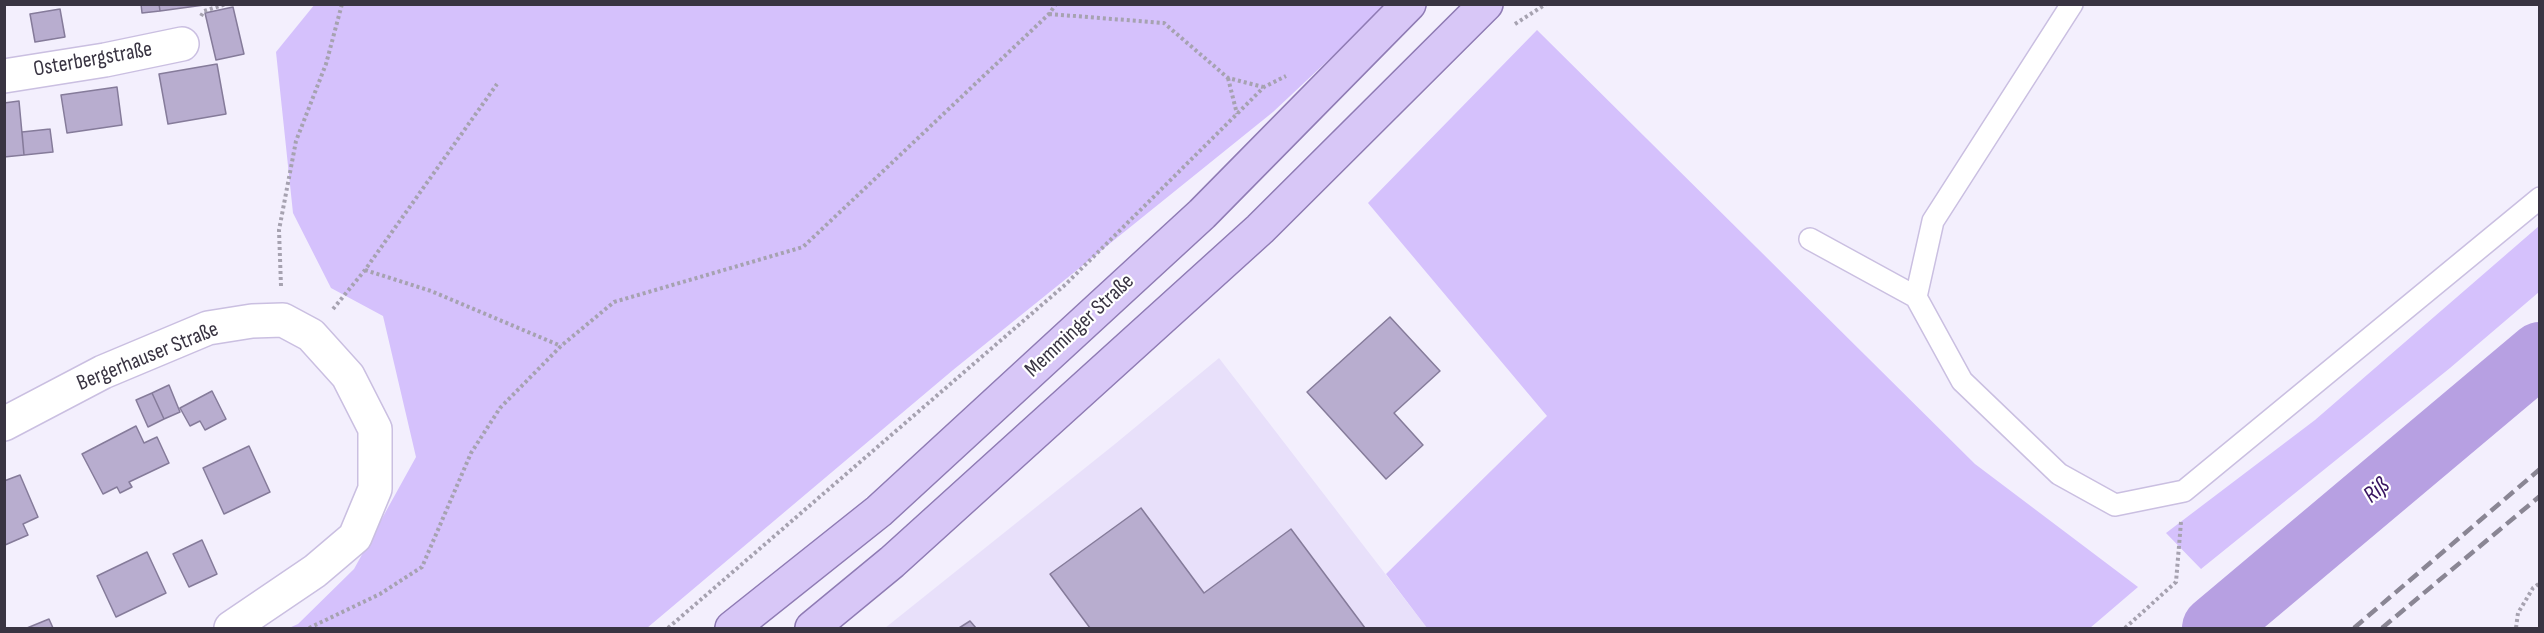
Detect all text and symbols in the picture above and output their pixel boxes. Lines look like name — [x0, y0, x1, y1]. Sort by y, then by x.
street label: Osterbergstraße — [32, 37, 154, 83]
street label: Memminger Straße — [1020, 269, 1140, 383]
street label: Bergerhauser Straße — [73, 317, 223, 397]
water label: Riß — [2358, 472, 2396, 510]

